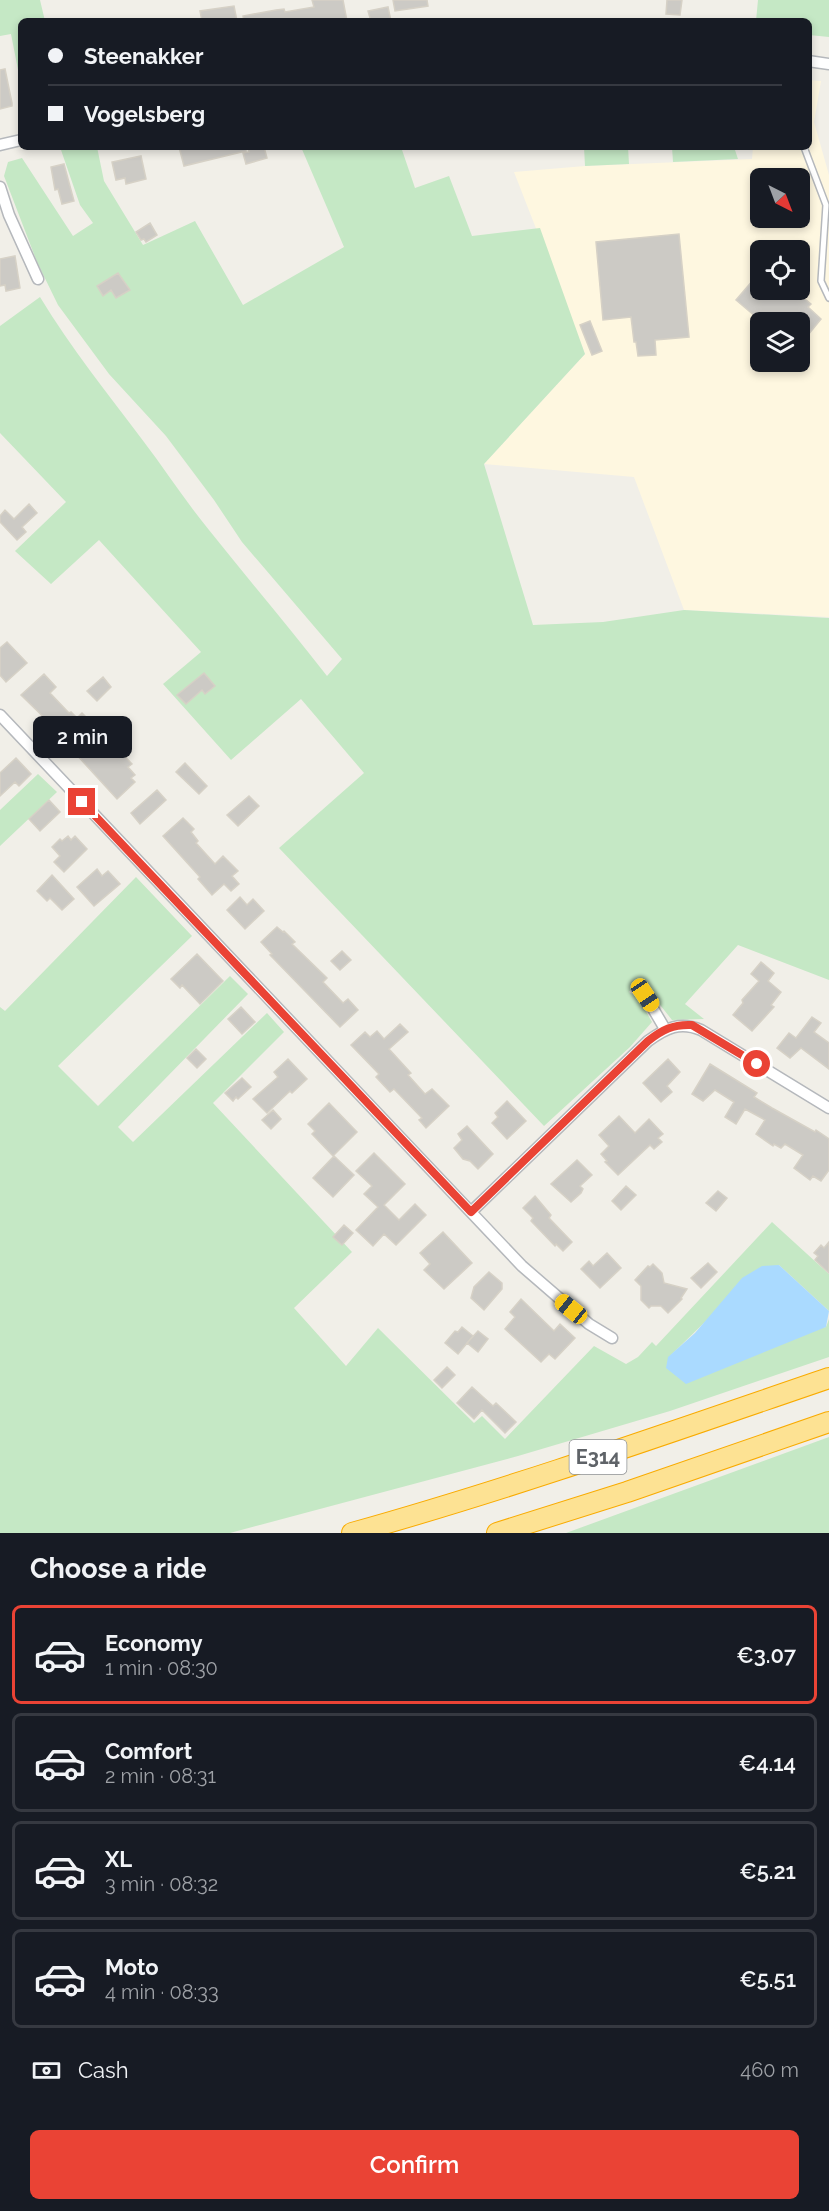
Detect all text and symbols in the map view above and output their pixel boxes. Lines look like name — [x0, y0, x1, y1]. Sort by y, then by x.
text: Steenakker — [84, 43, 203, 69]
text: Vogelsberg — [84, 101, 205, 127]
north arrow — [750, 168, 810, 228]
map controls — [750, 168, 810, 372]
button: locate — [750, 240, 810, 300]
button: layers — [750, 312, 810, 372]
callout: 2 min — [32, 715, 132, 757]
text: 2 min — [57, 725, 108, 749]
route end — [68, 788, 95, 815]
car — [627, 975, 663, 1015]
route start — [743, 1050, 770, 1077]
car — [551, 1291, 591, 1327]
road number: E314 — [570, 1440, 626, 1474]
text: Choose a ride — [30, 1553, 206, 1584]
icon: car — [33, 1628, 87, 1682]
text: Economy — [105, 1630, 203, 1656]
text: €3.07 — [736, 1642, 796, 1668]
text: 1 min · 08:30 — [105, 1656, 218, 1680]
icon: car — [33, 1736, 87, 1790]
text: Comfort — [105, 1738, 192, 1764]
text: €4.14 — [739, 1750, 796, 1776]
text: 2 min · 08:31 — [105, 1764, 216, 1788]
icon: car — [33, 1844, 87, 1898]
text: XL — [105, 1846, 132, 1872]
text: €5.21 — [739, 1858, 796, 1884]
text: 3 min · 08:32 — [105, 1872, 218, 1896]
icon: car — [33, 1952, 87, 2006]
text: Moto — [105, 1954, 159, 1980]
text: €5.51 — [739, 1966, 796, 1992]
text: 4 min · 08:33 — [105, 1980, 219, 2004]
icon: cash — [30, 2054, 63, 2087]
text: Cash — [78, 2057, 129, 2083]
text: 460 m — [740, 2058, 799, 2082]
button: Confirm — [30, 2130, 799, 2199]

